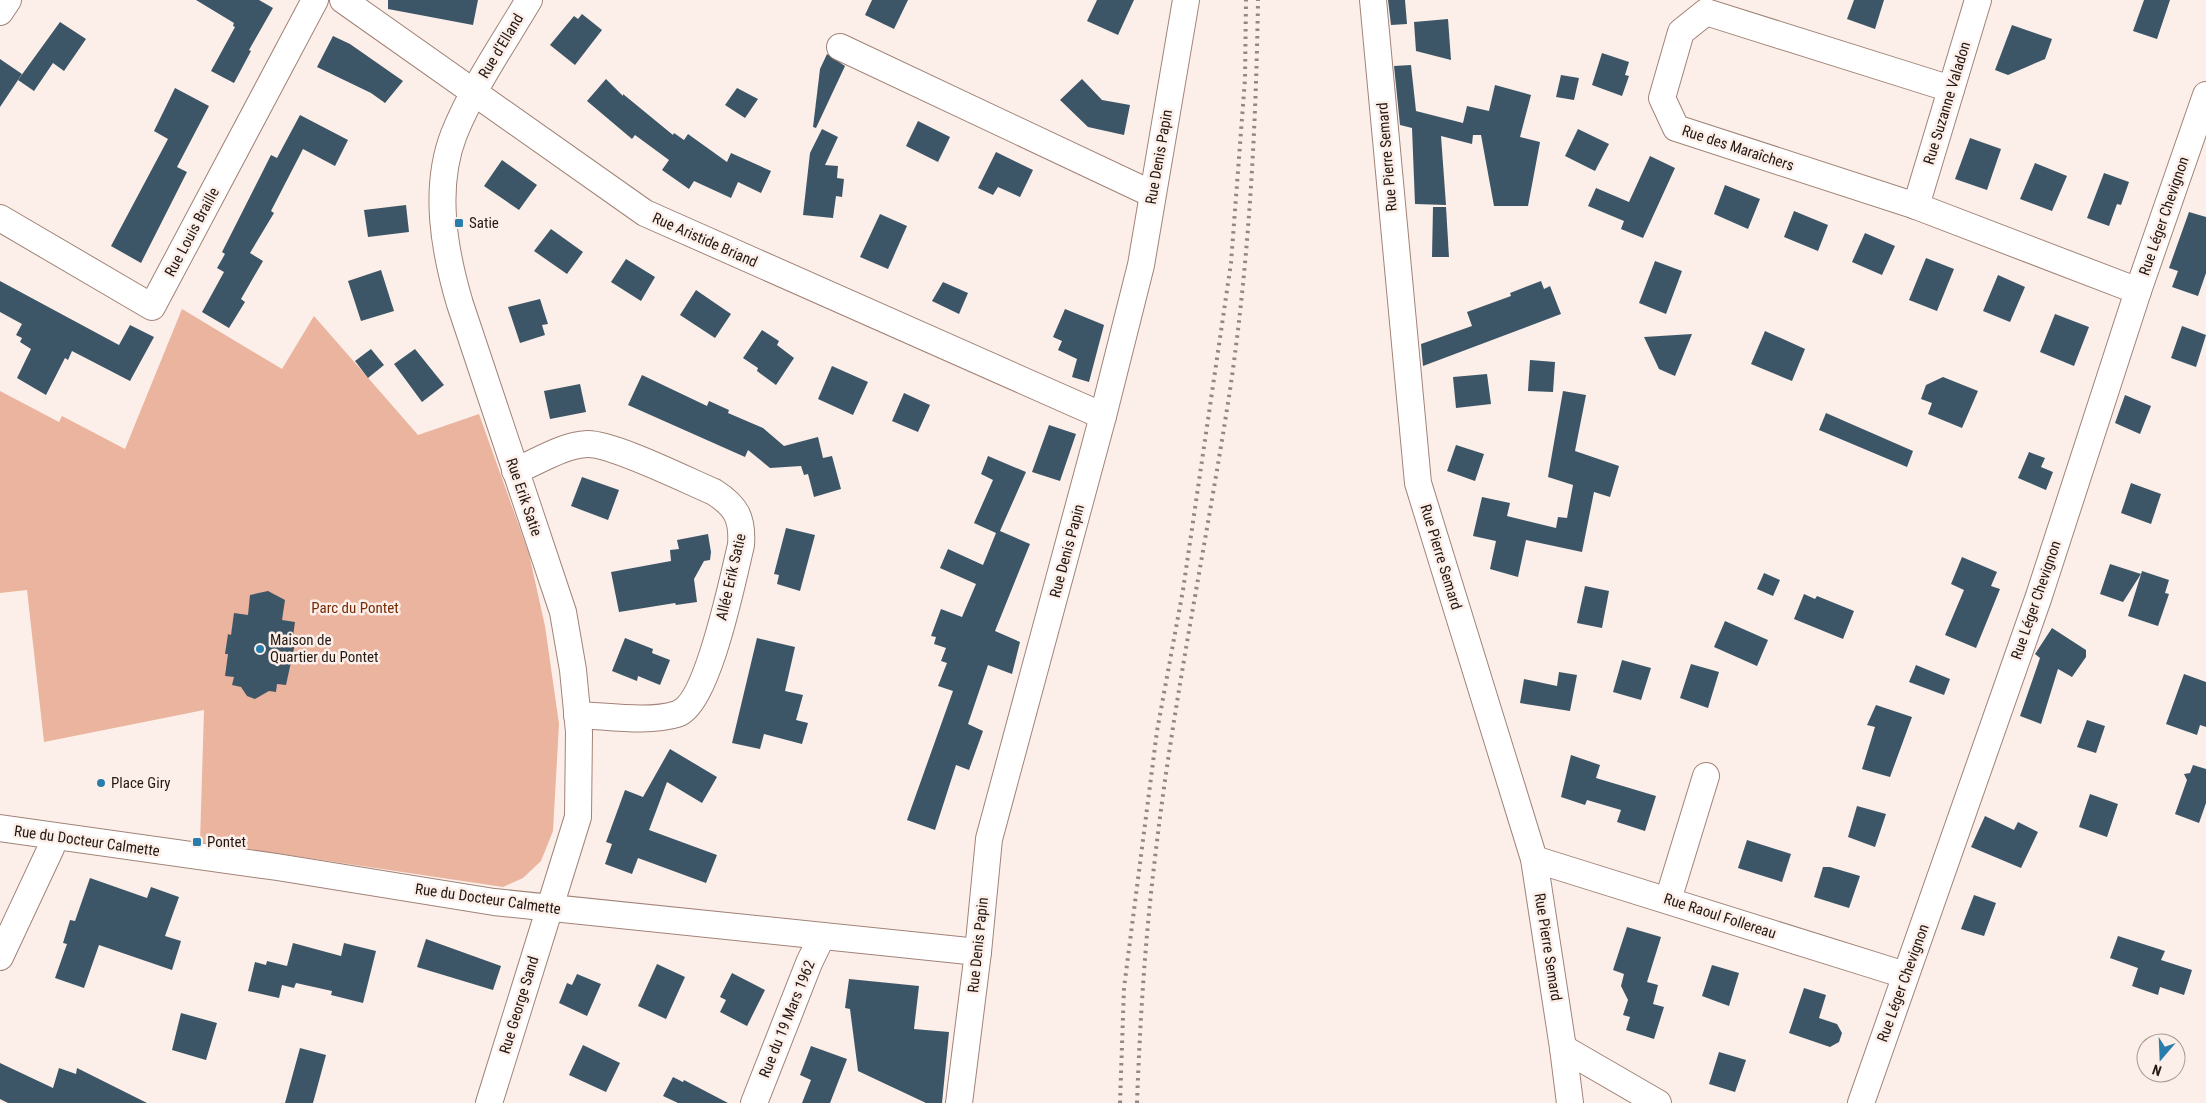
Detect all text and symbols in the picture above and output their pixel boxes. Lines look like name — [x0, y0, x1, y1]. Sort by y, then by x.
street label: Rue d'Elland — [475, 11, 527, 81]
street label: Rue Suzanne Valadon — [1920, 39, 1974, 167]
street label: Rue Pierre Semard — [1373, 102, 1401, 212]
street label: Rue Denis Papin — [1142, 108, 1176, 206]
street label: Rue des Maraîchers — [1680, 121, 1796, 175]
street label: Rue Léger Chevignon — [2135, 154, 2193, 278]
street label: Rue Louis Braille — [161, 184, 223, 280]
street label: Rue Aristide Briand — [650, 209, 760, 271]
place label: Satie — [469, 214, 499, 232]
marker: Satie — [453, 217, 465, 229]
street label: Rue Erik Satie — [502, 456, 546, 538]
street label: Rue Denis Papin — [1046, 502, 1088, 600]
street label: Rue Pierre Semard — [1416, 502, 1466, 612]
street label: Allée Erik Satie — [712, 532, 750, 622]
street label: Rue Léger Chevignon — [2007, 538, 2065, 662]
park label: Parc du Pontet — [311, 599, 399, 617]
place label: Maison de Quartier du Pontet — [270, 631, 378, 666]
marker: Maison de Quartier du Pontet — [254, 643, 266, 655]
place label: Place Giry — [111, 774, 171, 792]
marker: Place Giry — [95, 777, 107, 789]
street label: Rue du Docteur Calmette — [13, 822, 161, 860]
place label: Pontet — [207, 833, 246, 851]
marker: Pontet — [191, 836, 203, 848]
street label: Rue du Docteur Calmette — [414, 880, 562, 918]
street label: Rue Raoul Follereau — [1662, 889, 1778, 943]
street label: Rue Pierre Semard — [1531, 892, 1565, 1002]
street label: Rue Denis Papin — [964, 896, 992, 994]
street label: Rue Léger Chevignon — [1873, 922, 1933, 1044]
street label: Rue George Sand — [496, 954, 542, 1056]
street label: Rue du 19 Mars 1962 — [755, 958, 819, 1080]
north arrow — [2136, 1033, 2186, 1083]
text: N — [2150, 1061, 2163, 1079]

